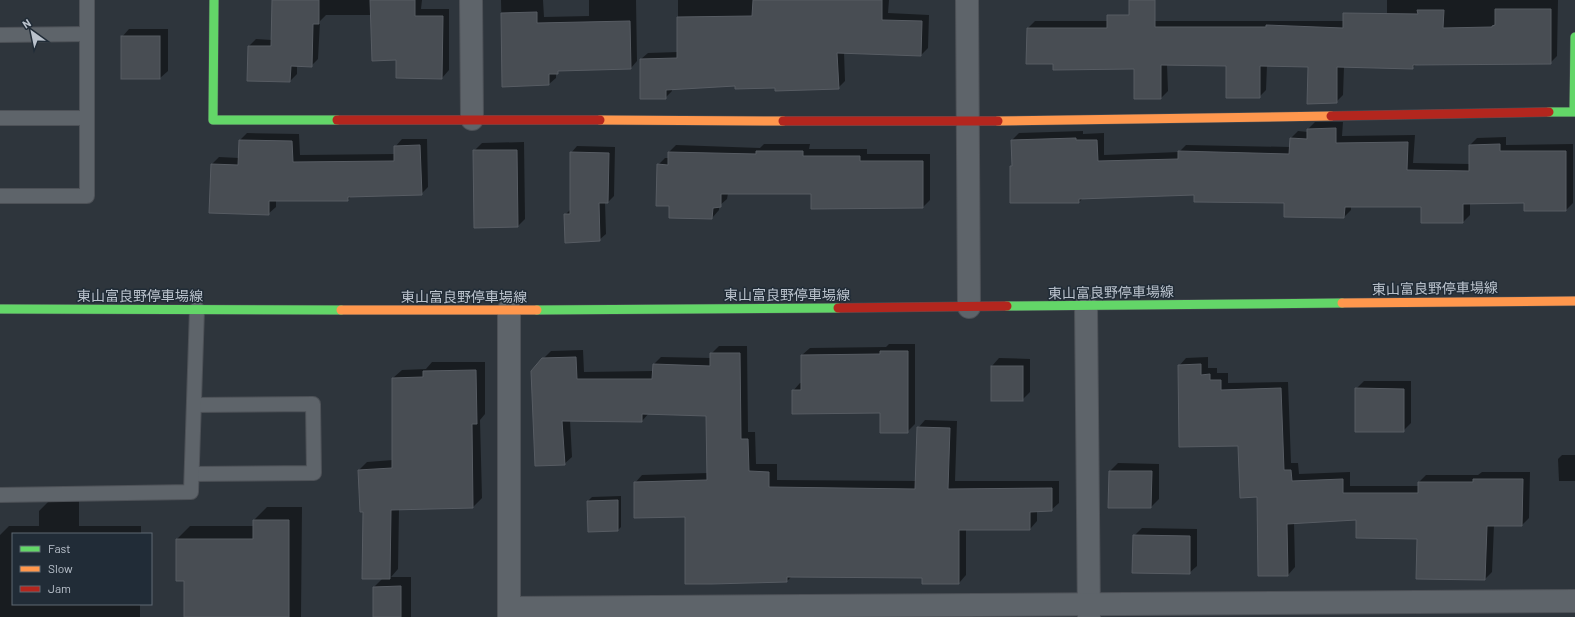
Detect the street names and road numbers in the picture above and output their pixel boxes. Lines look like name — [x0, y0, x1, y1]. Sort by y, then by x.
street label: 東山富良野停車場線 — [1372, 278, 1498, 298]
street label: 東山富良野停車場線 — [1048, 282, 1174, 302]
street label: 東山富良野停車場線 — [724, 286, 850, 303]
street label: 東山富良野停車場線 — [77, 287, 203, 304]
street label: 東山富良野停車場線 — [401, 288, 527, 305]

